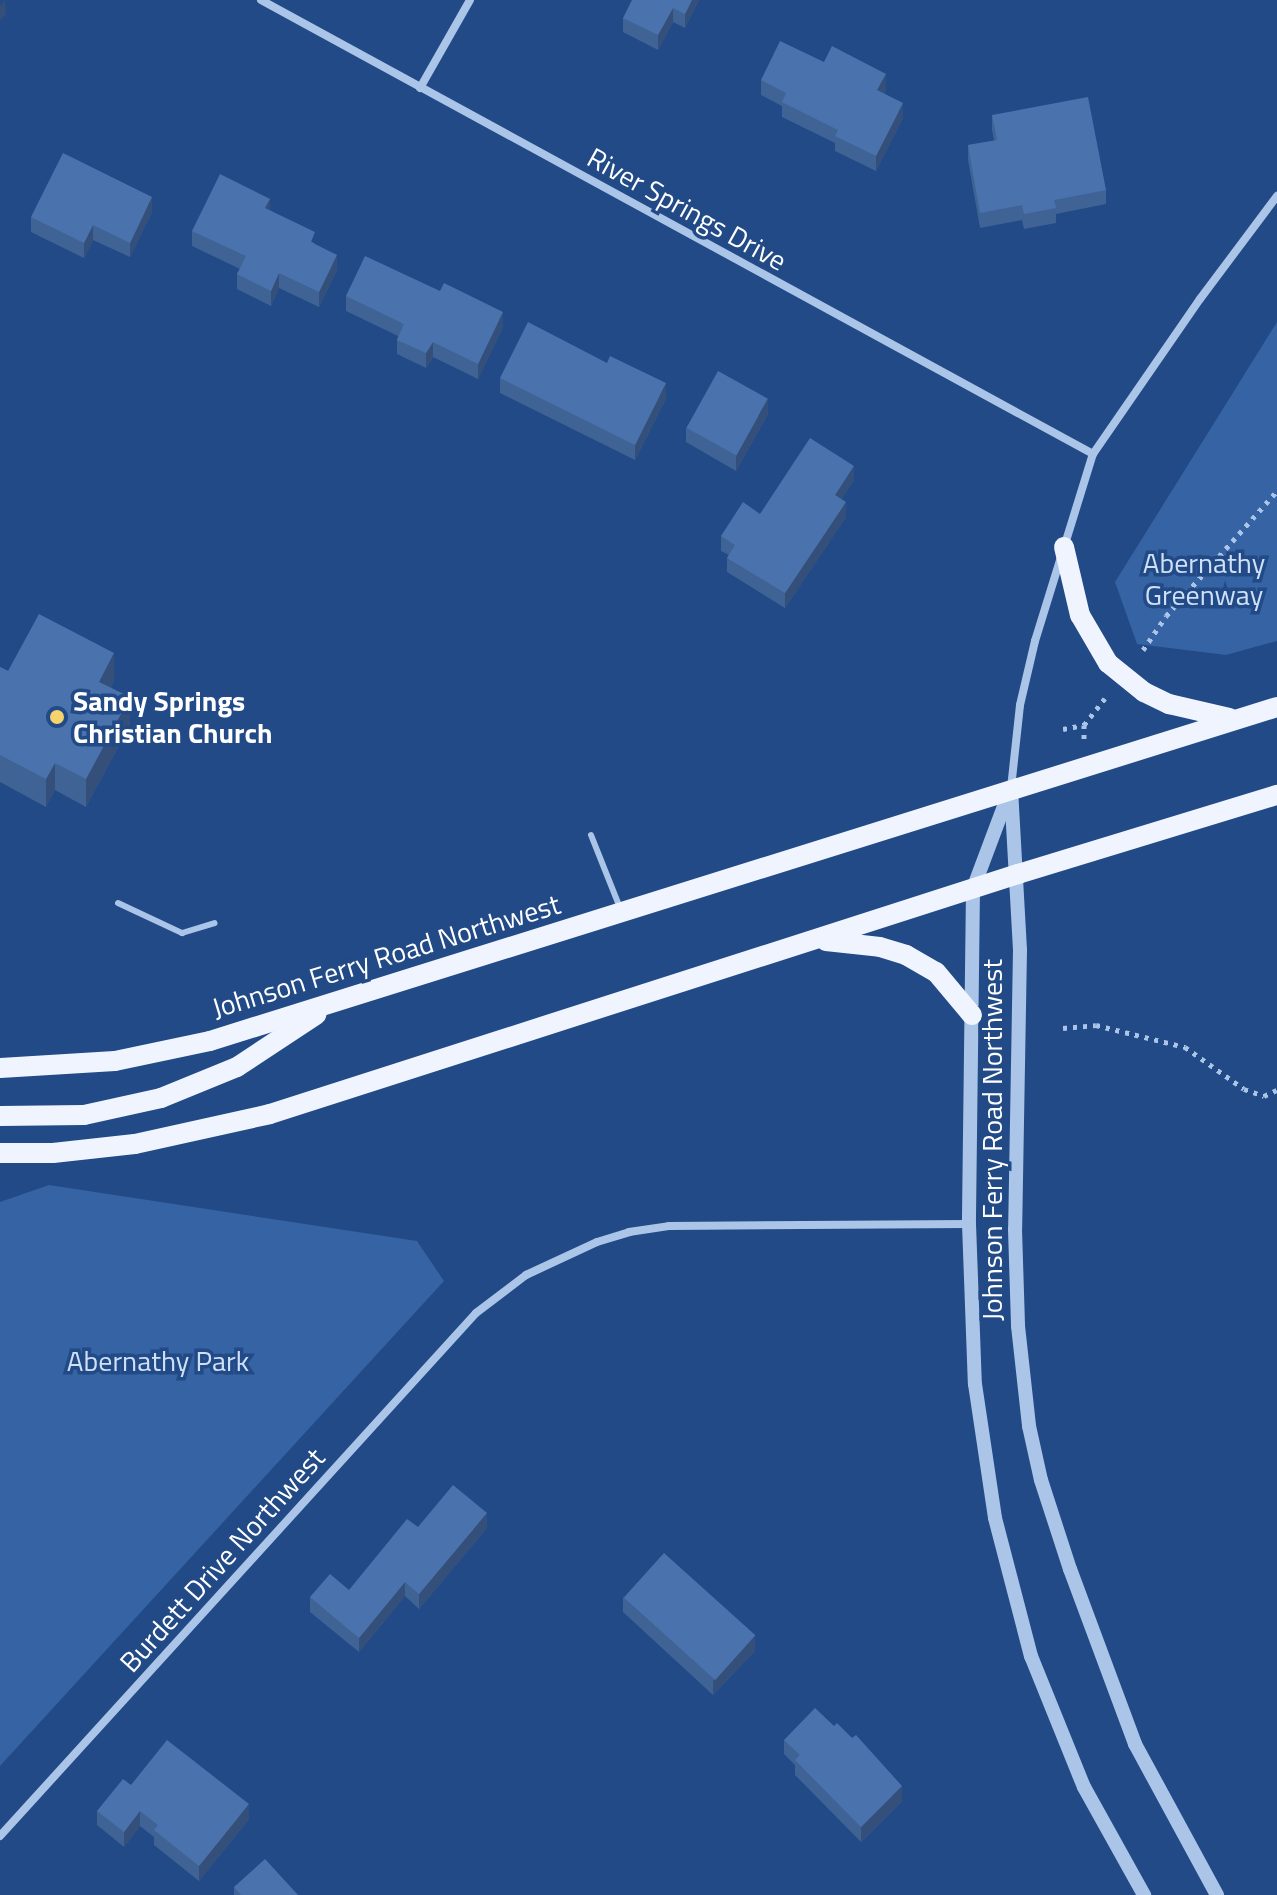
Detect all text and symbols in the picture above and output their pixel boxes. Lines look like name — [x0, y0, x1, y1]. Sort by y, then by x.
street label: River Springs Drive — [582, 140, 792, 278]
park label: Abernathy Greenway — [1143, 546, 1265, 612]
place label: Sandy Springs Christian Church — [73, 684, 272, 750]
marker: Sandy Springs Christian Church — [48, 708, 66, 726]
street label: Johnson Ferry Road Northwest — [208, 887, 564, 1025]
street label: Johnson Ferry Road Northwest — [975, 959, 1009, 1321]
park label: Abernathy Park — [67, 1344, 249, 1378]
street label: Burdett Drive Northwest — [113, 1441, 331, 1679]

